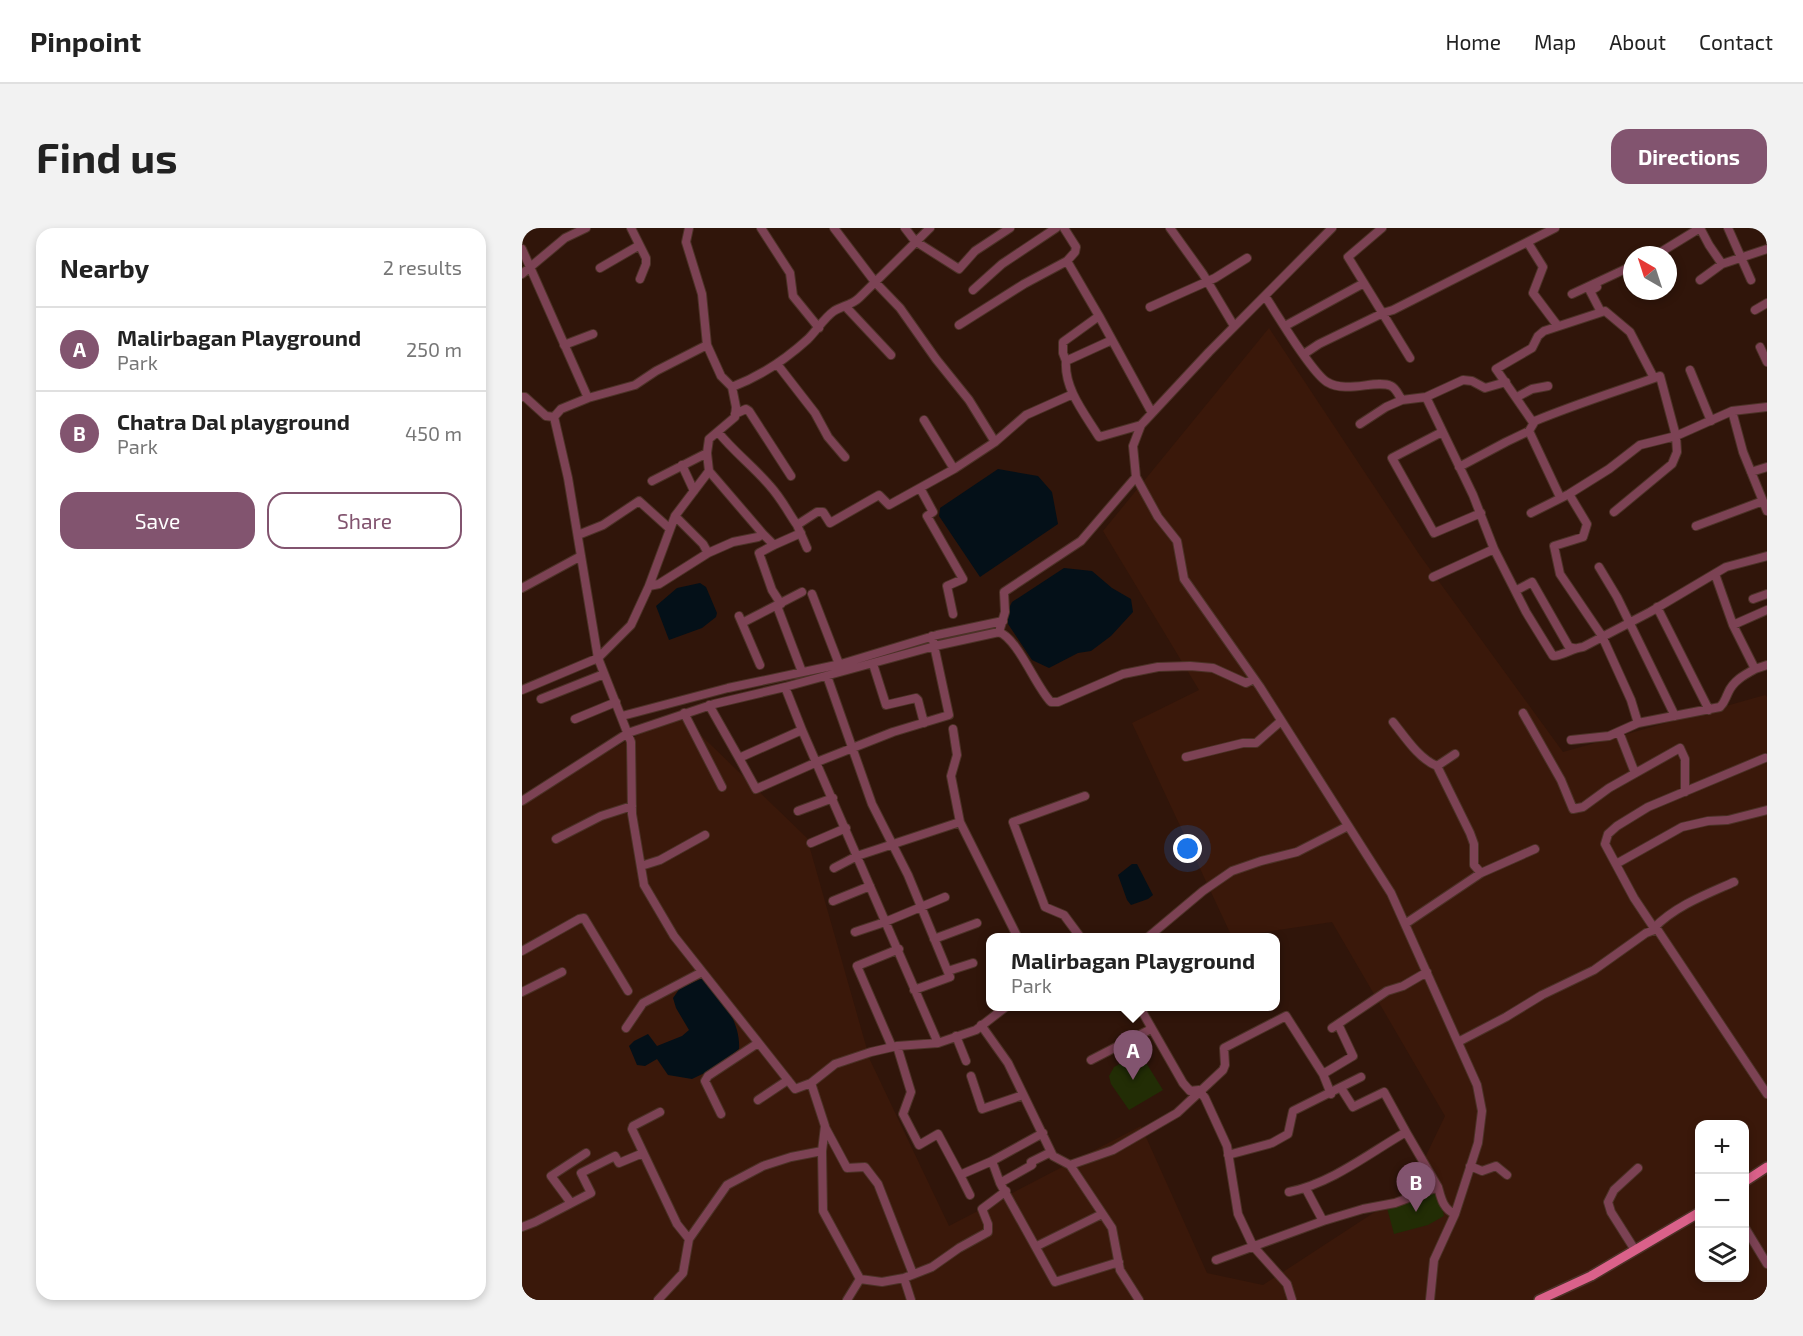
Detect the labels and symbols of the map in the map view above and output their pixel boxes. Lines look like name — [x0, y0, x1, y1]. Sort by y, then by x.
north arrow — [1623, 246, 1677, 300]
your location — [1173, 834, 1202, 863]
pin: A — [1114, 1030, 1152, 1080]
pin: B — [1396, 1162, 1436, 1212]

